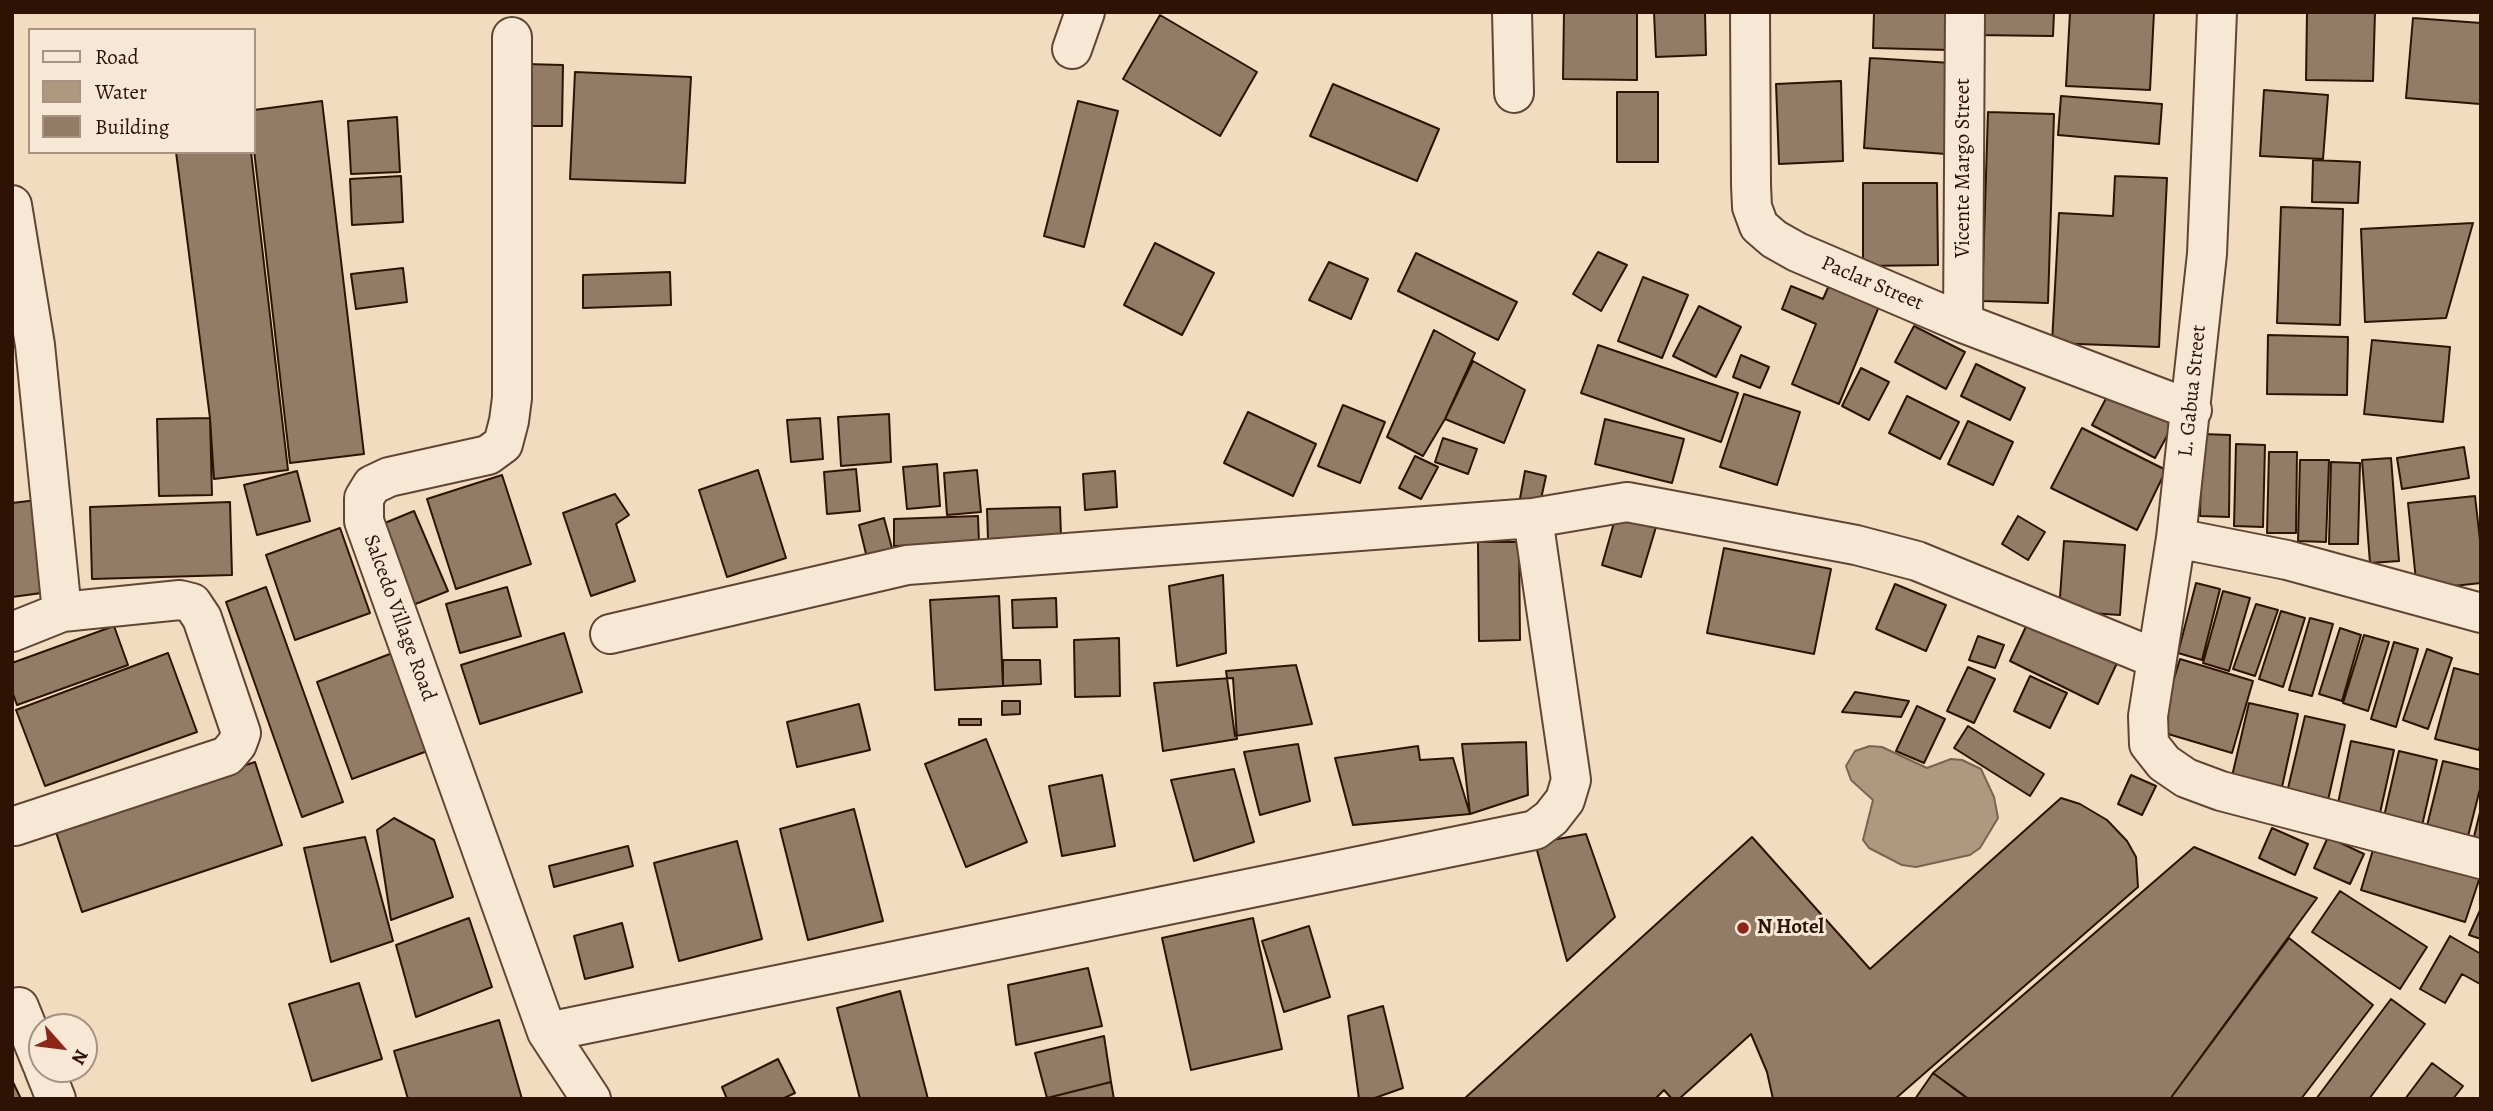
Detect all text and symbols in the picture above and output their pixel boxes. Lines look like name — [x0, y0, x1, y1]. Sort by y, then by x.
legend — [28, 28, 256, 154]
text: Road — [95, 43, 139, 71]
text: Water — [95, 78, 147, 106]
street label: Vicente Margo Street — [1951, 78, 1977, 258]
text: Building — [95, 113, 169, 141]
street label: Paclar Street — [1817, 251, 1927, 317]
street label: L. Gabua Street — [2174, 324, 2212, 458]
street label: Salcedo Village Road — [357, 531, 441, 705]
place label: N Hotel — [1757, 915, 1824, 941]
marker: N Hotel — [1735, 920, 1751, 936]
north arrow — [28, 1013, 98, 1083]
text: N — [65, 1045, 95, 1069]

